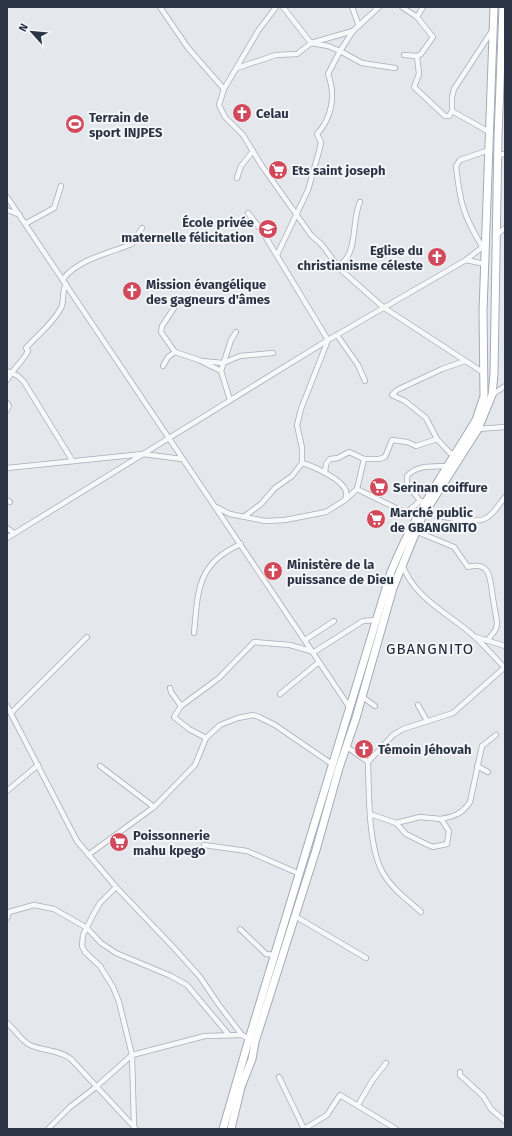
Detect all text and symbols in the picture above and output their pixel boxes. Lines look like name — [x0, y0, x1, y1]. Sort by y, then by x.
north arrow — [12, 12, 52, 52]
text: N — [16, 21, 31, 34]
church icon: Celau — [231, 102, 253, 124]
place label: Celau — [256, 106, 289, 121]
place label: Terrain de sport INJPES — [89, 110, 163, 140]
sports icon: Terrain de sport INJPES — [64, 113, 86, 135]
supermarket icon: Ets saint joseph — [267, 159, 289, 181]
place label: Ets saint joseph — [292, 163, 385, 178]
place label: École privée maternelle félicitation — [121, 214, 254, 245]
school or university icon: École privée maternelle félicitation — [257, 218, 279, 240]
place label: Eglise du christianisme céleste — [297, 243, 423, 273]
church icon: Eglise du christianisme céleste — [426, 246, 448, 268]
place label: Mission évangélique des gagneurs d'âmes — [146, 277, 271, 307]
church icon: Mission évangélique des gagneurs d'âmes — [121, 280, 143, 302]
supermarket icon: Serinan coiffure — [368, 476, 390, 498]
place label: Serinan coiffure — [393, 480, 488, 495]
place label: Marché public de GBANGNITO — [390, 505, 477, 535]
supermarket icon: Marché public de GBANGNITO — [365, 508, 387, 530]
place label: Ministère de la puissance de Dieu — [287, 557, 394, 587]
church icon: Ministère de la puissance de Dieu — [262, 560, 284, 582]
district label: GBANGNITO — [386, 640, 474, 658]
church icon: Témoin Jéhovah — [353, 738, 375, 760]
place label: Témoin Jéhovah — [378, 742, 472, 757]
place label: Poissonnerie mahu kpego — [133, 828, 210, 858]
supermarket icon: Poissonnerie mahu kpego — [108, 831, 130, 853]

